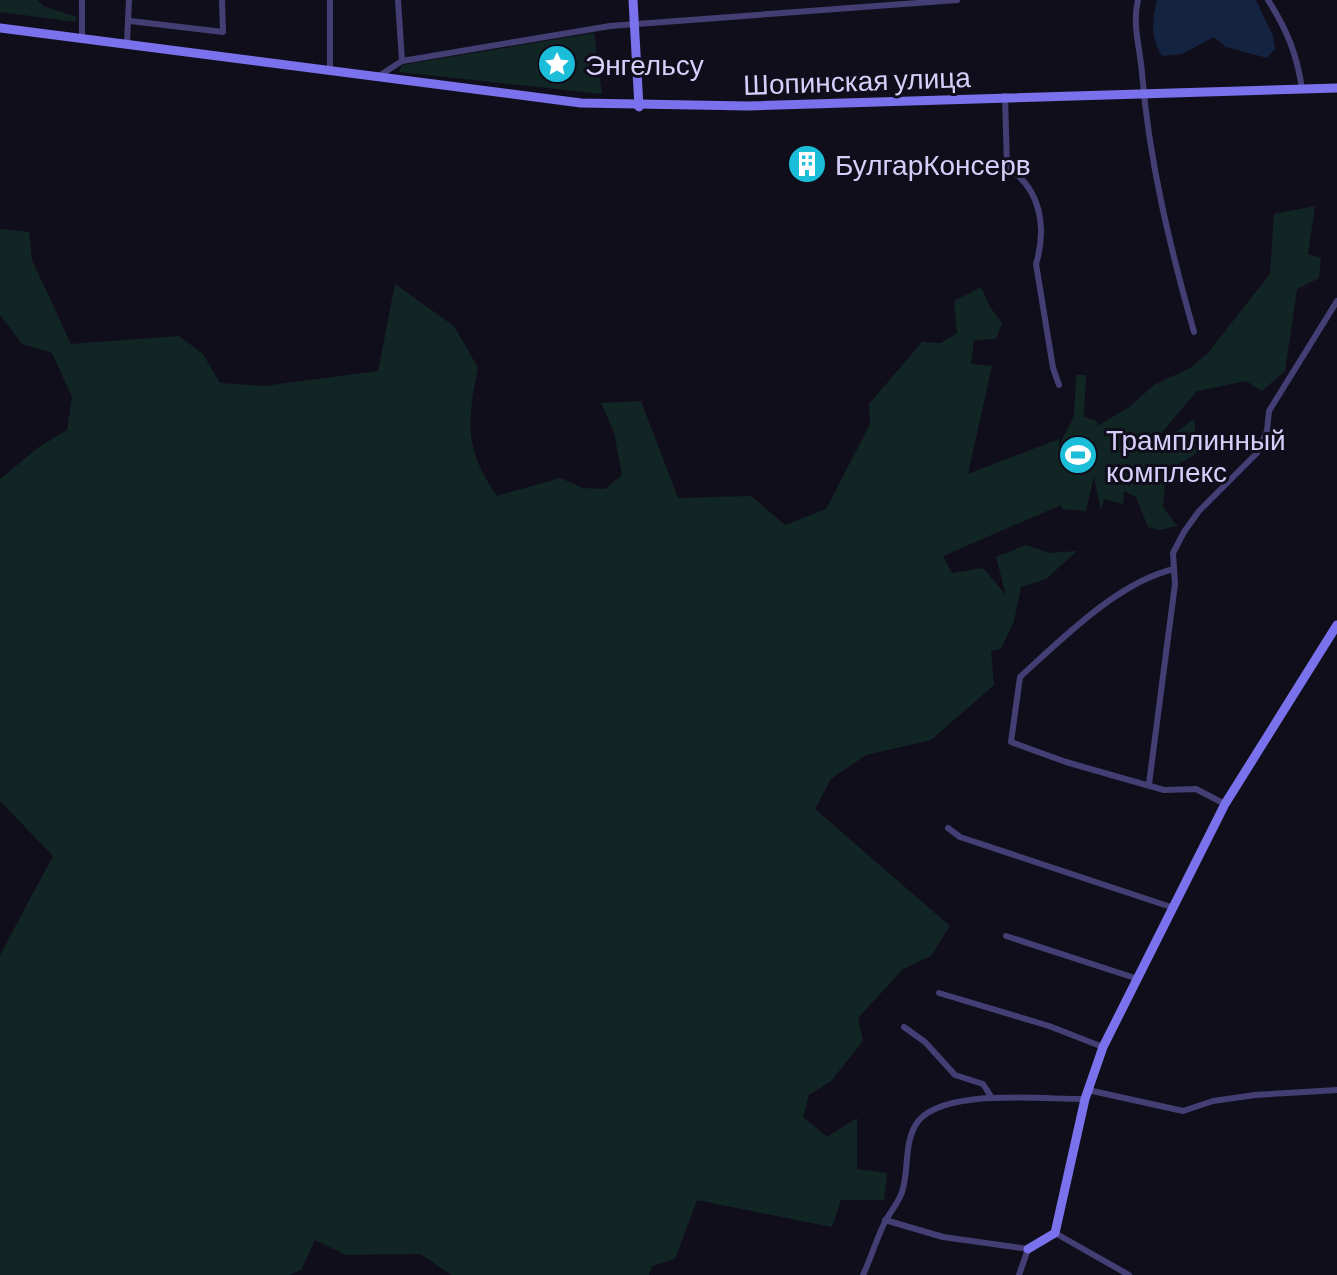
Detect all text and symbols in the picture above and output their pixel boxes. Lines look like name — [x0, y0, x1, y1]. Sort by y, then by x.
place icon: Энгельсу — [536, 43, 578, 85]
place label: Энгельсу — [585, 47, 704, 81]
street label: Шопинская улица — [743, 59, 972, 101]
building icon: БулгарКонсерв — [786, 143, 828, 185]
place label: БулгарКонсерв — [835, 147, 1031, 181]
place label: Трамплинный комплекс — [1106, 422, 1286, 488]
sports icon: Трамплинный комплекс — [1057, 434, 1099, 476]

